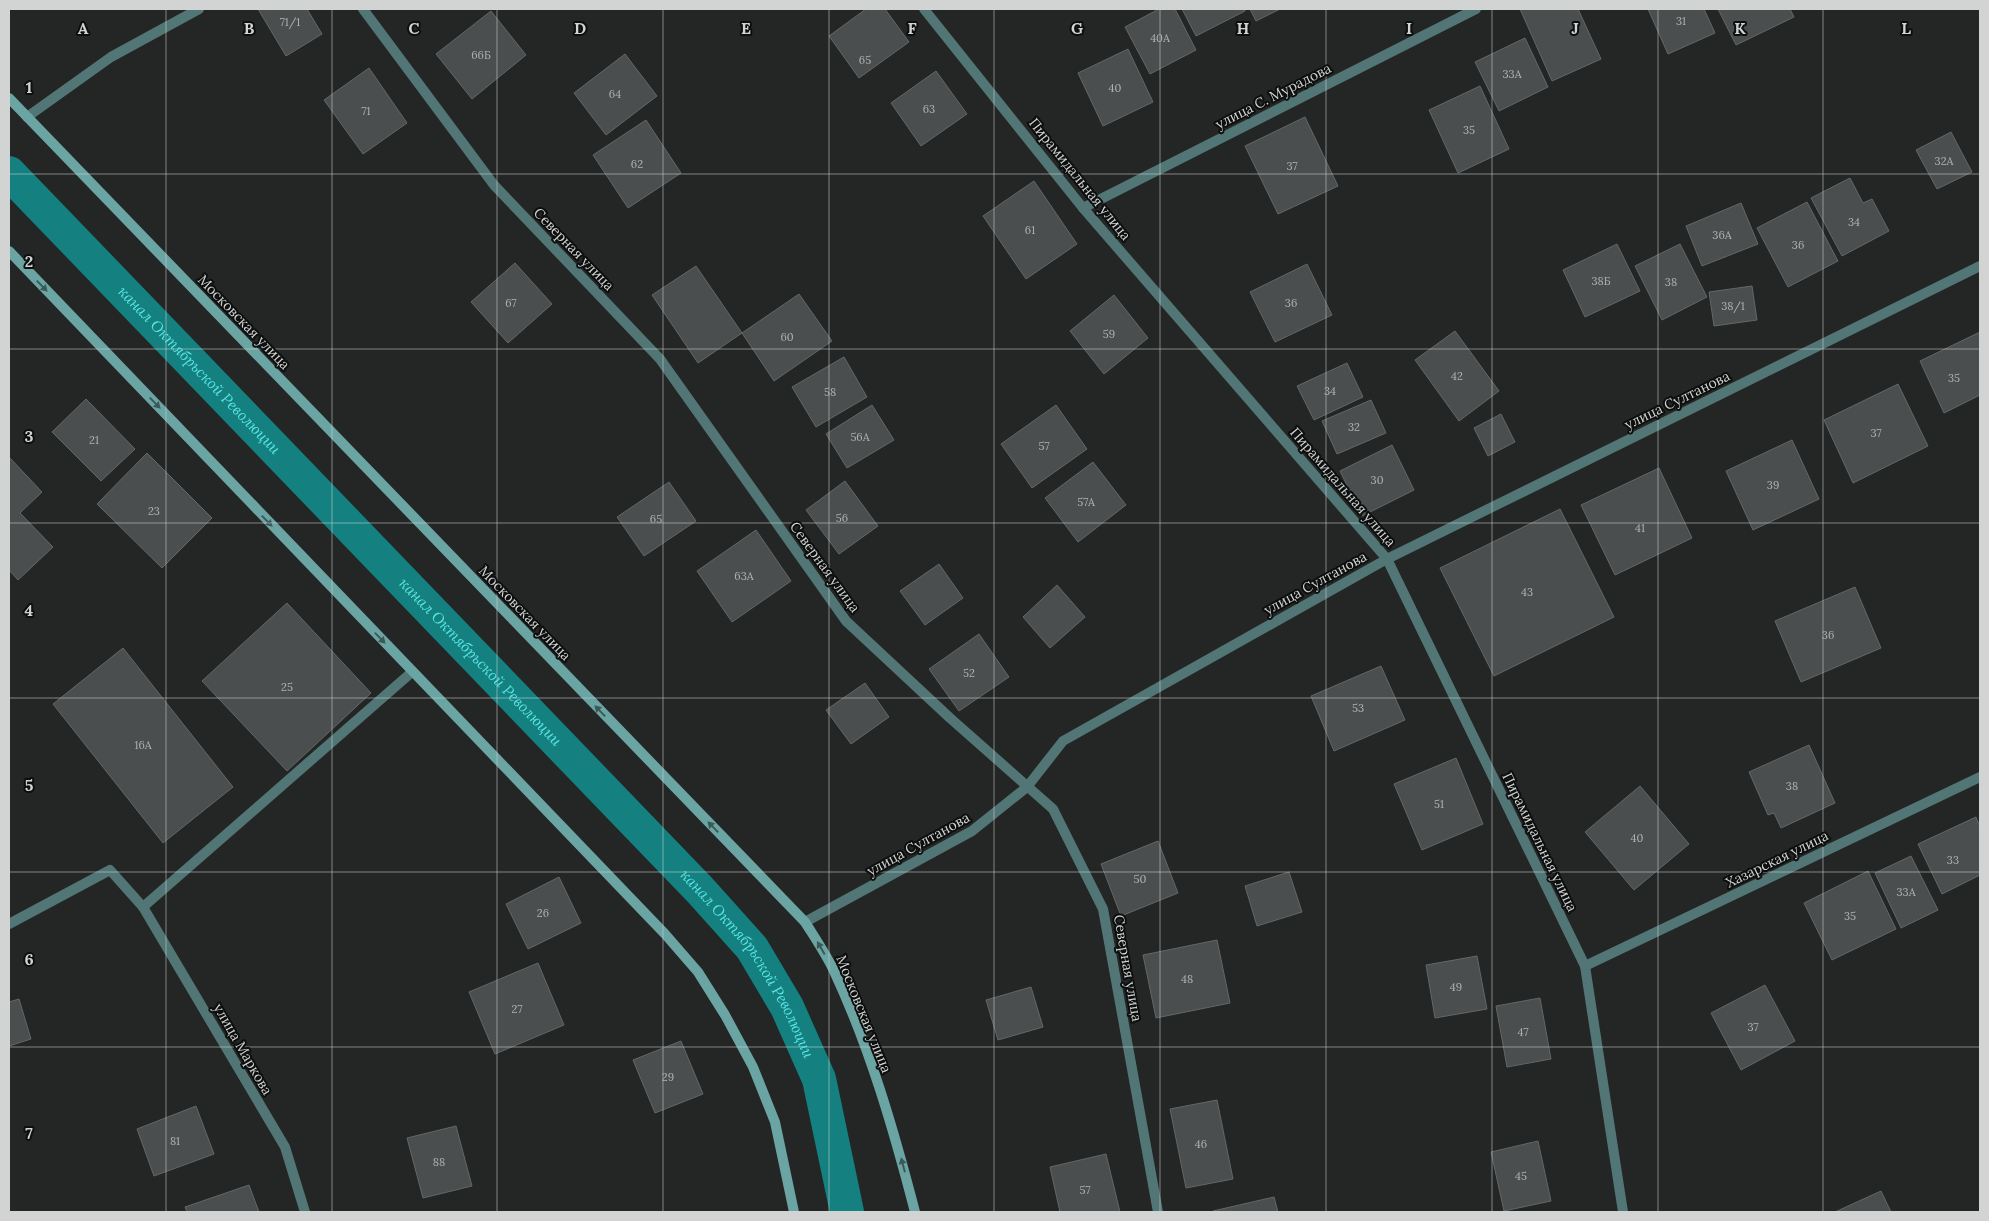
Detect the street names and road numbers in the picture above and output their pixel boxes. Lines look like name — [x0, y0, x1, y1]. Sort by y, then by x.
street label: улица С. Мурадова — [1212, 59, 1334, 133]
street label: Пирамидальная улица — [1025, 114, 1135, 244]
street label: Северная улица — [530, 204, 618, 294]
street label: Московская улица — [194, 271, 294, 373]
street label: улица Султанова — [1621, 367, 1733, 433]
street label: Пирамидальная улица — [1286, 424, 1400, 550]
street label: Северная улица — [786, 518, 864, 616]
street label: улица Султанова — [1260, 547, 1370, 619]
street label: Московская улица — [475, 562, 575, 664]
street label: Пирамидальная улица — [1499, 770, 1581, 914]
street label: улица Султанова — [863, 808, 973, 880]
street label: Хазарская улица — [1723, 826, 1831, 892]
street label: Северная улица — [1110, 913, 1146, 1023]
street label: Московская улица — [832, 953, 896, 1075]
street label: улица Маркова — [210, 1000, 276, 1098]

